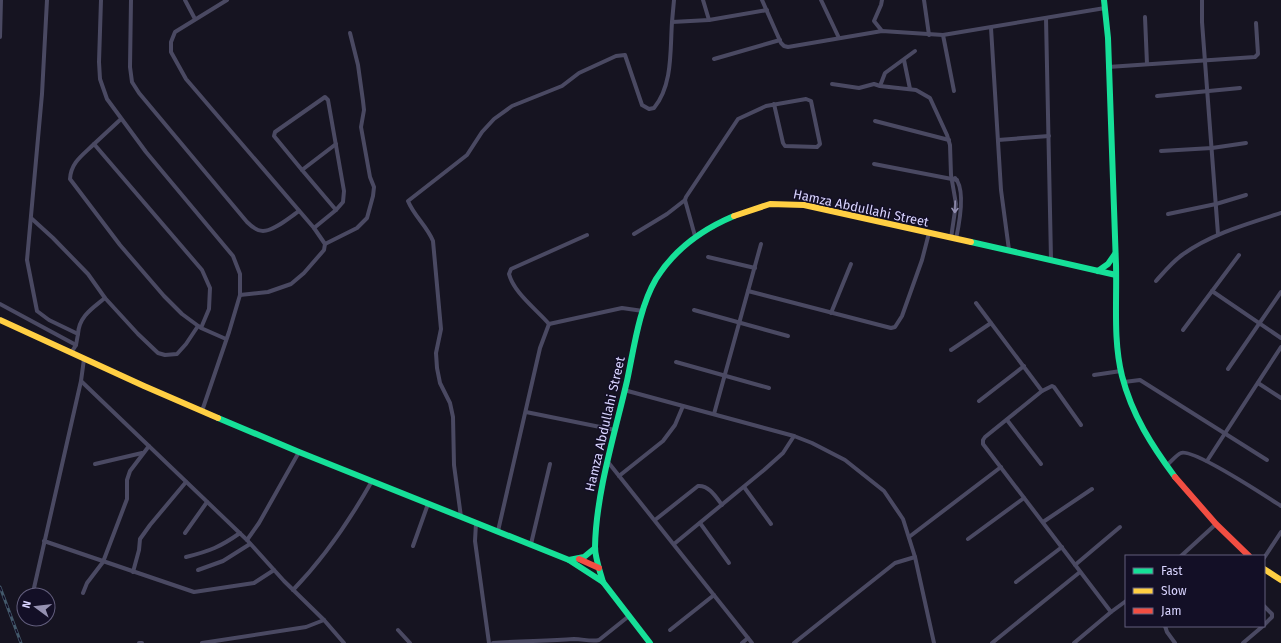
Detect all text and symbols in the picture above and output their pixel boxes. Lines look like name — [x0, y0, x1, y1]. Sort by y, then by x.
street label: Hamza Abdullahi Street — [792, 186, 930, 230]
one-way arrow — [951, 200, 959, 213]
street label: Hamza Abdullahi Street — [582, 355, 628, 493]
legend — [1125, 555, 1265, 627]
text: Fast — [1161, 564, 1183, 578]
text: Slow — [1161, 584, 1187, 598]
north arrow — [16, 587, 56, 627]
text: N — [20, 599, 34, 610]
text: Jam — [1161, 604, 1181, 618]

